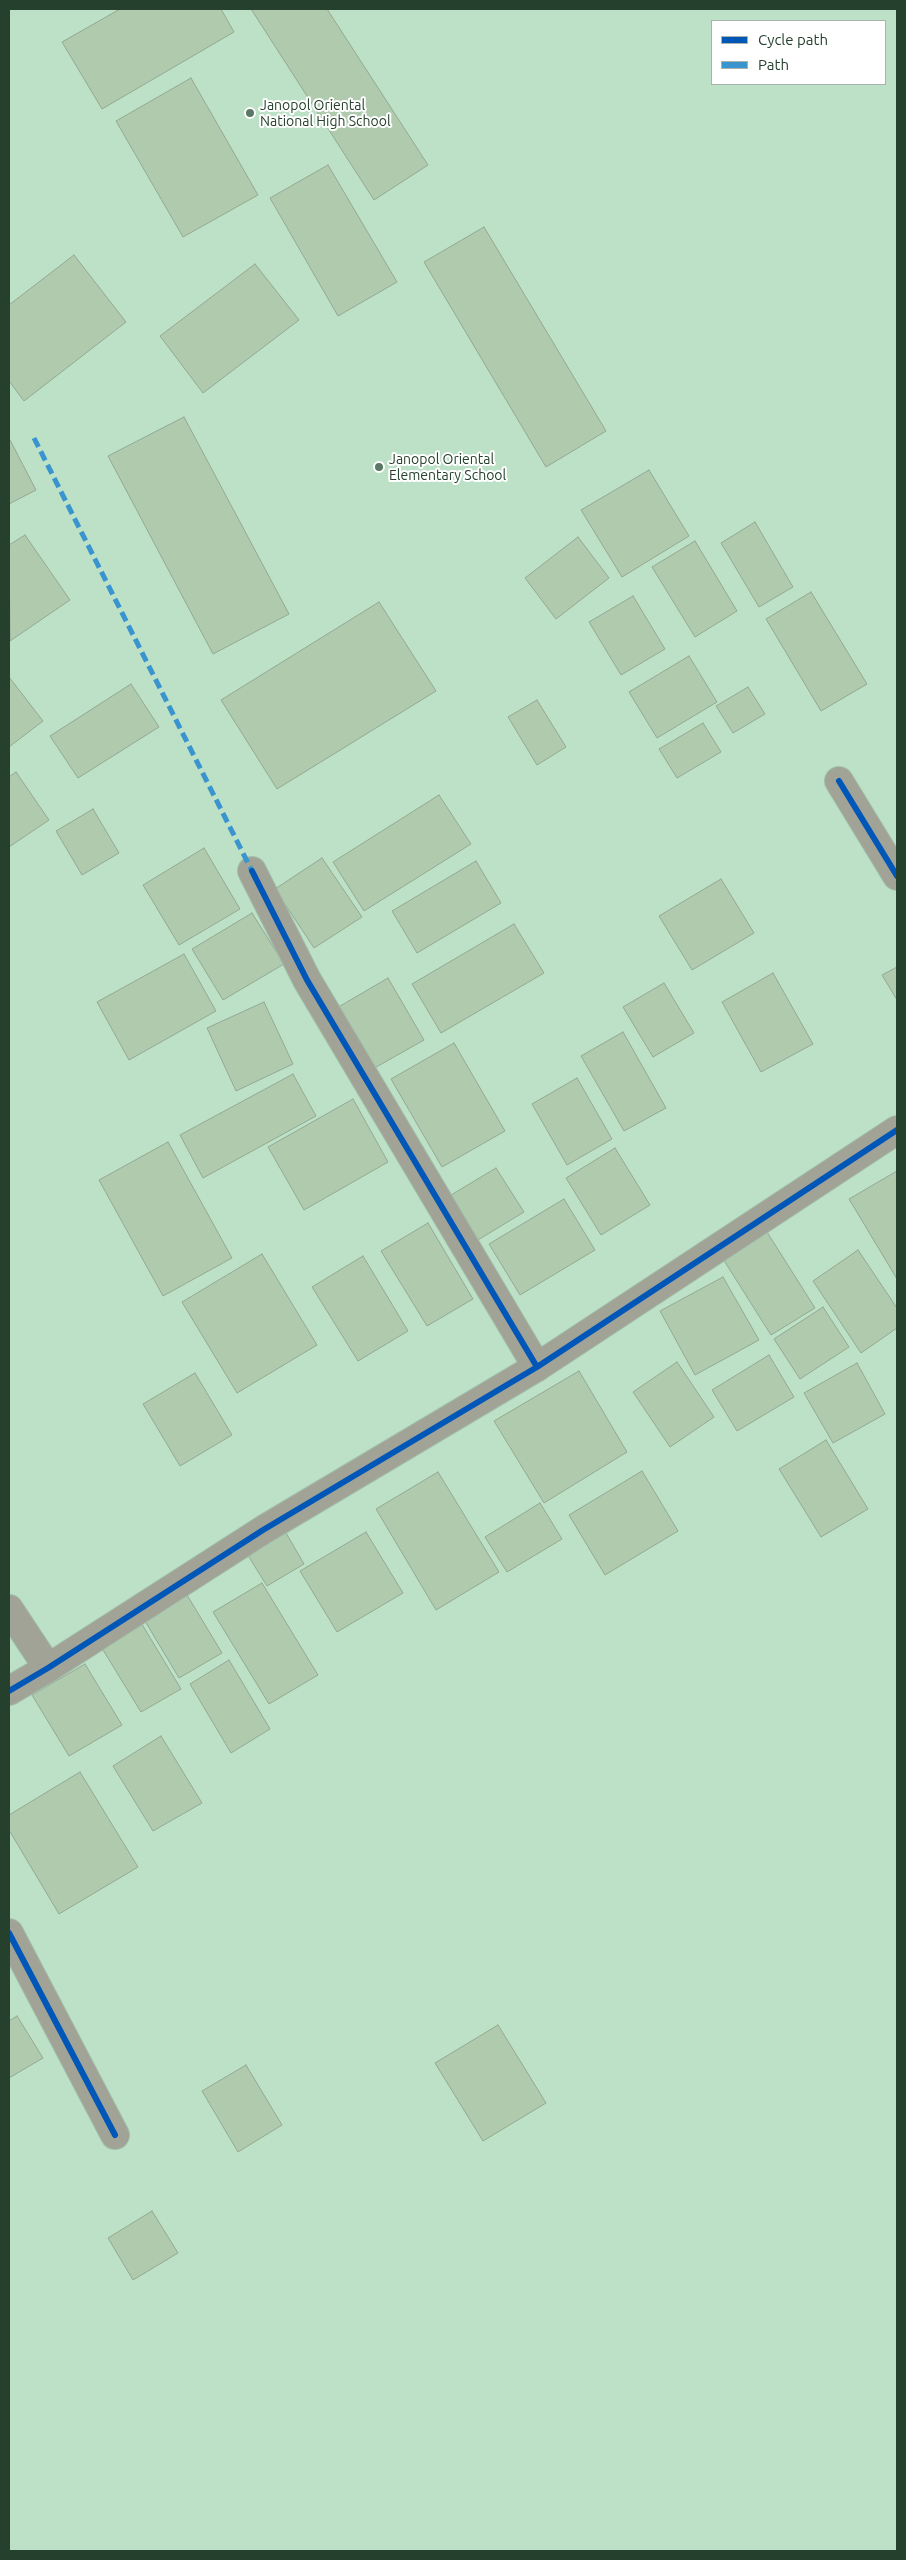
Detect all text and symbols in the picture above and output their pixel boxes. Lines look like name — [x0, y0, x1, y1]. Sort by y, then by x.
legend — [711, 20, 886, 85]
text: Cycle path — [758, 31, 828, 48]
text: Path — [758, 56, 789, 73]
place label: Janopol Oriental National High School — [260, 97, 391, 130]
marker: Janopol Oriental National High School — [244, 107, 256, 119]
place label: Janopol Oriental Elementary School — [389, 451, 506, 484]
marker: Janopol Oriental Elementary School — [373, 461, 385, 473]

